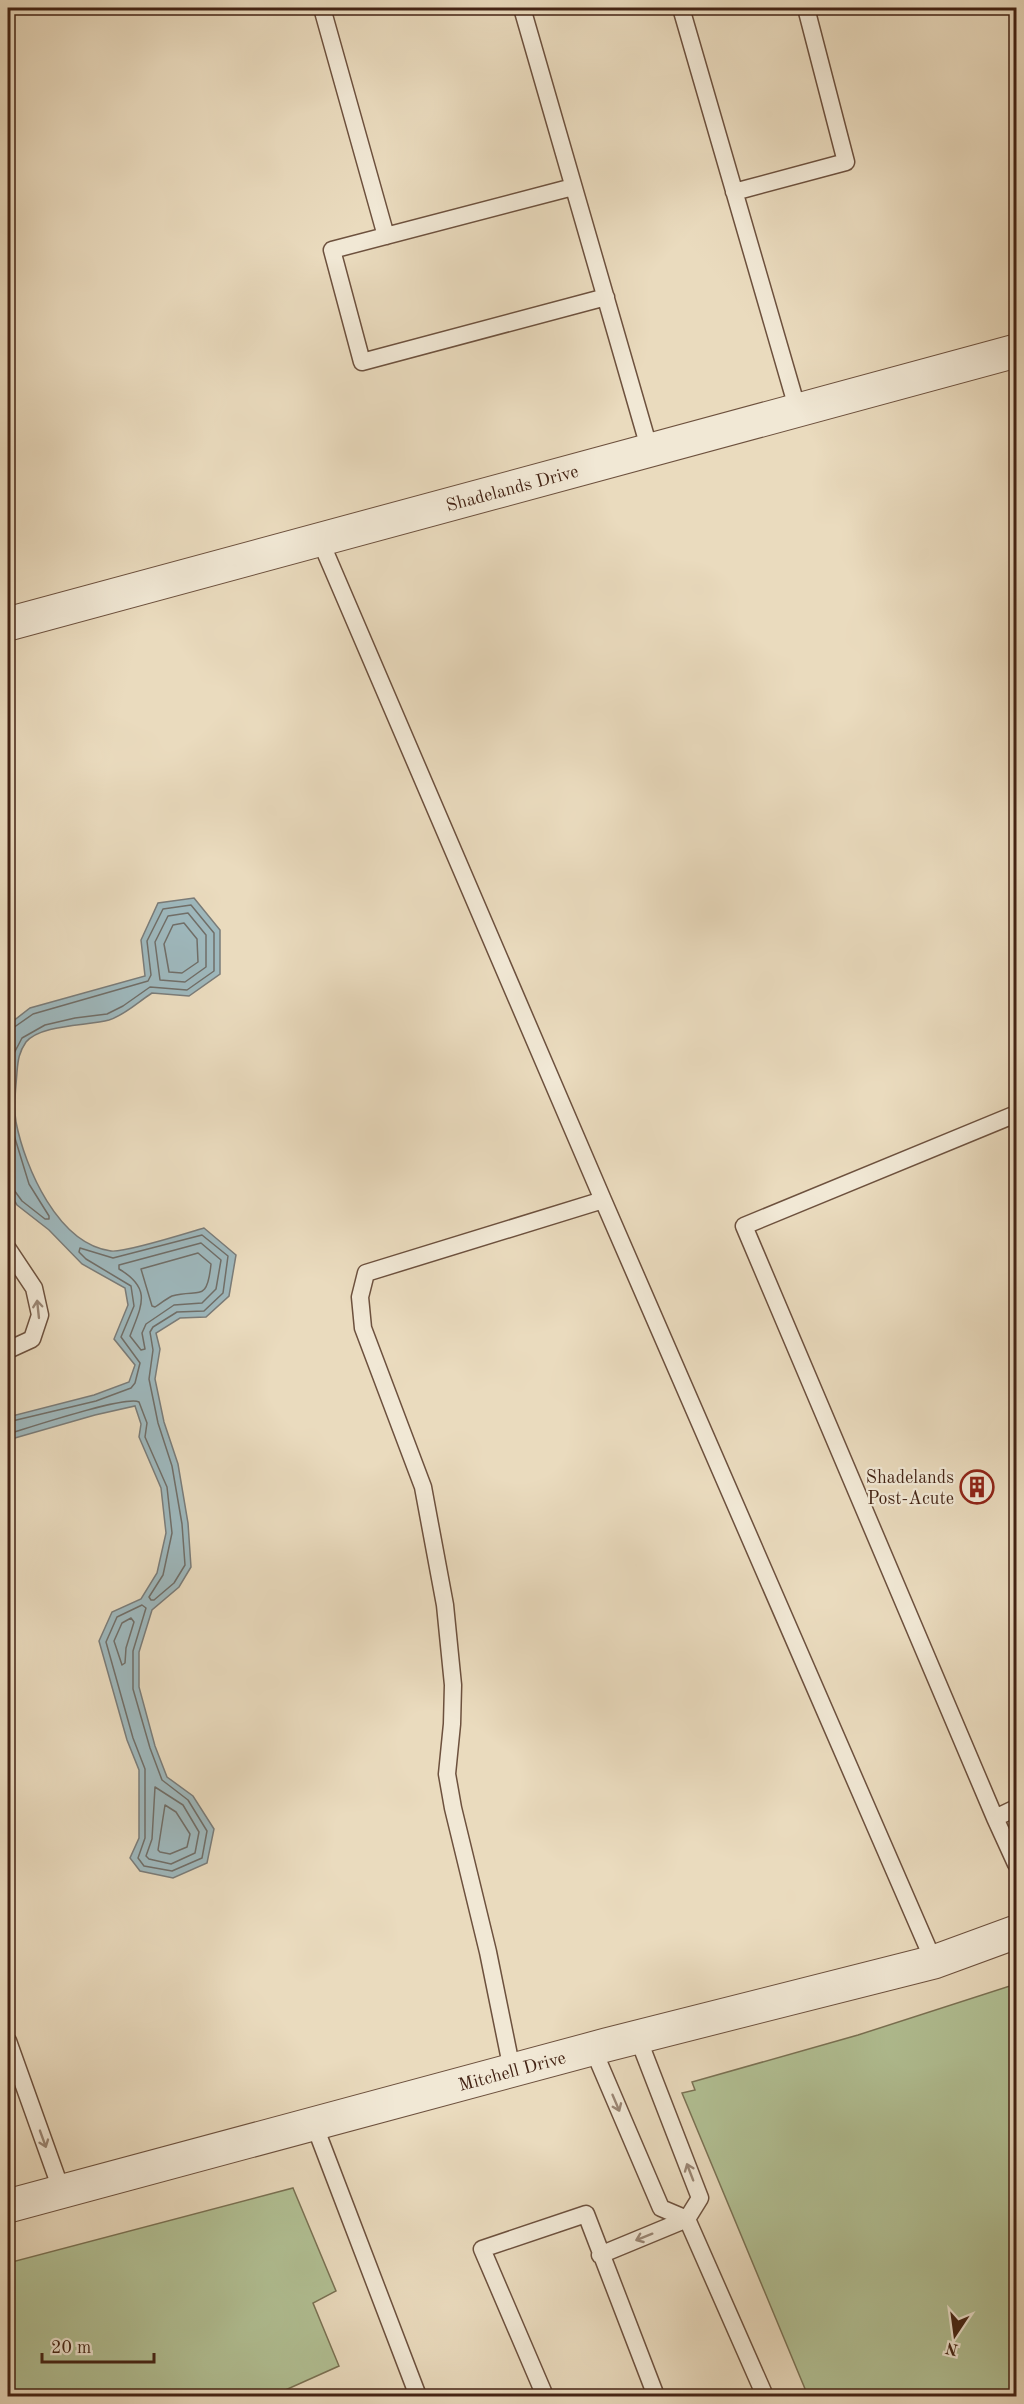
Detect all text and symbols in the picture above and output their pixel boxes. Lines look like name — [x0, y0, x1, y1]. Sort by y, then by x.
street label: Shadelands Drive — [444, 463, 581, 515]
one-way arrow — [32, 1300, 43, 1319]
place label: Shadelands Post-Acute — [866, 1469, 954, 1508]
building icon: Shadelands Post-Acute — [959, 1469, 995, 1505]
street label: Mitchell Drive — [457, 2049, 568, 2095]
one-way arrow — [611, 2094, 622, 2112]
one-way arrow — [38, 2129, 49, 2148]
one-way arrow — [683, 2164, 694, 2182]
one-way arrow — [635, 2232, 653, 2243]
north arrow — [925, 2305, 985, 2365]
scale bar — [42, 2326, 154, 2364]
text: N — [944, 2338, 960, 2357]
text: 20 m — [51, 2339, 91, 2357]

